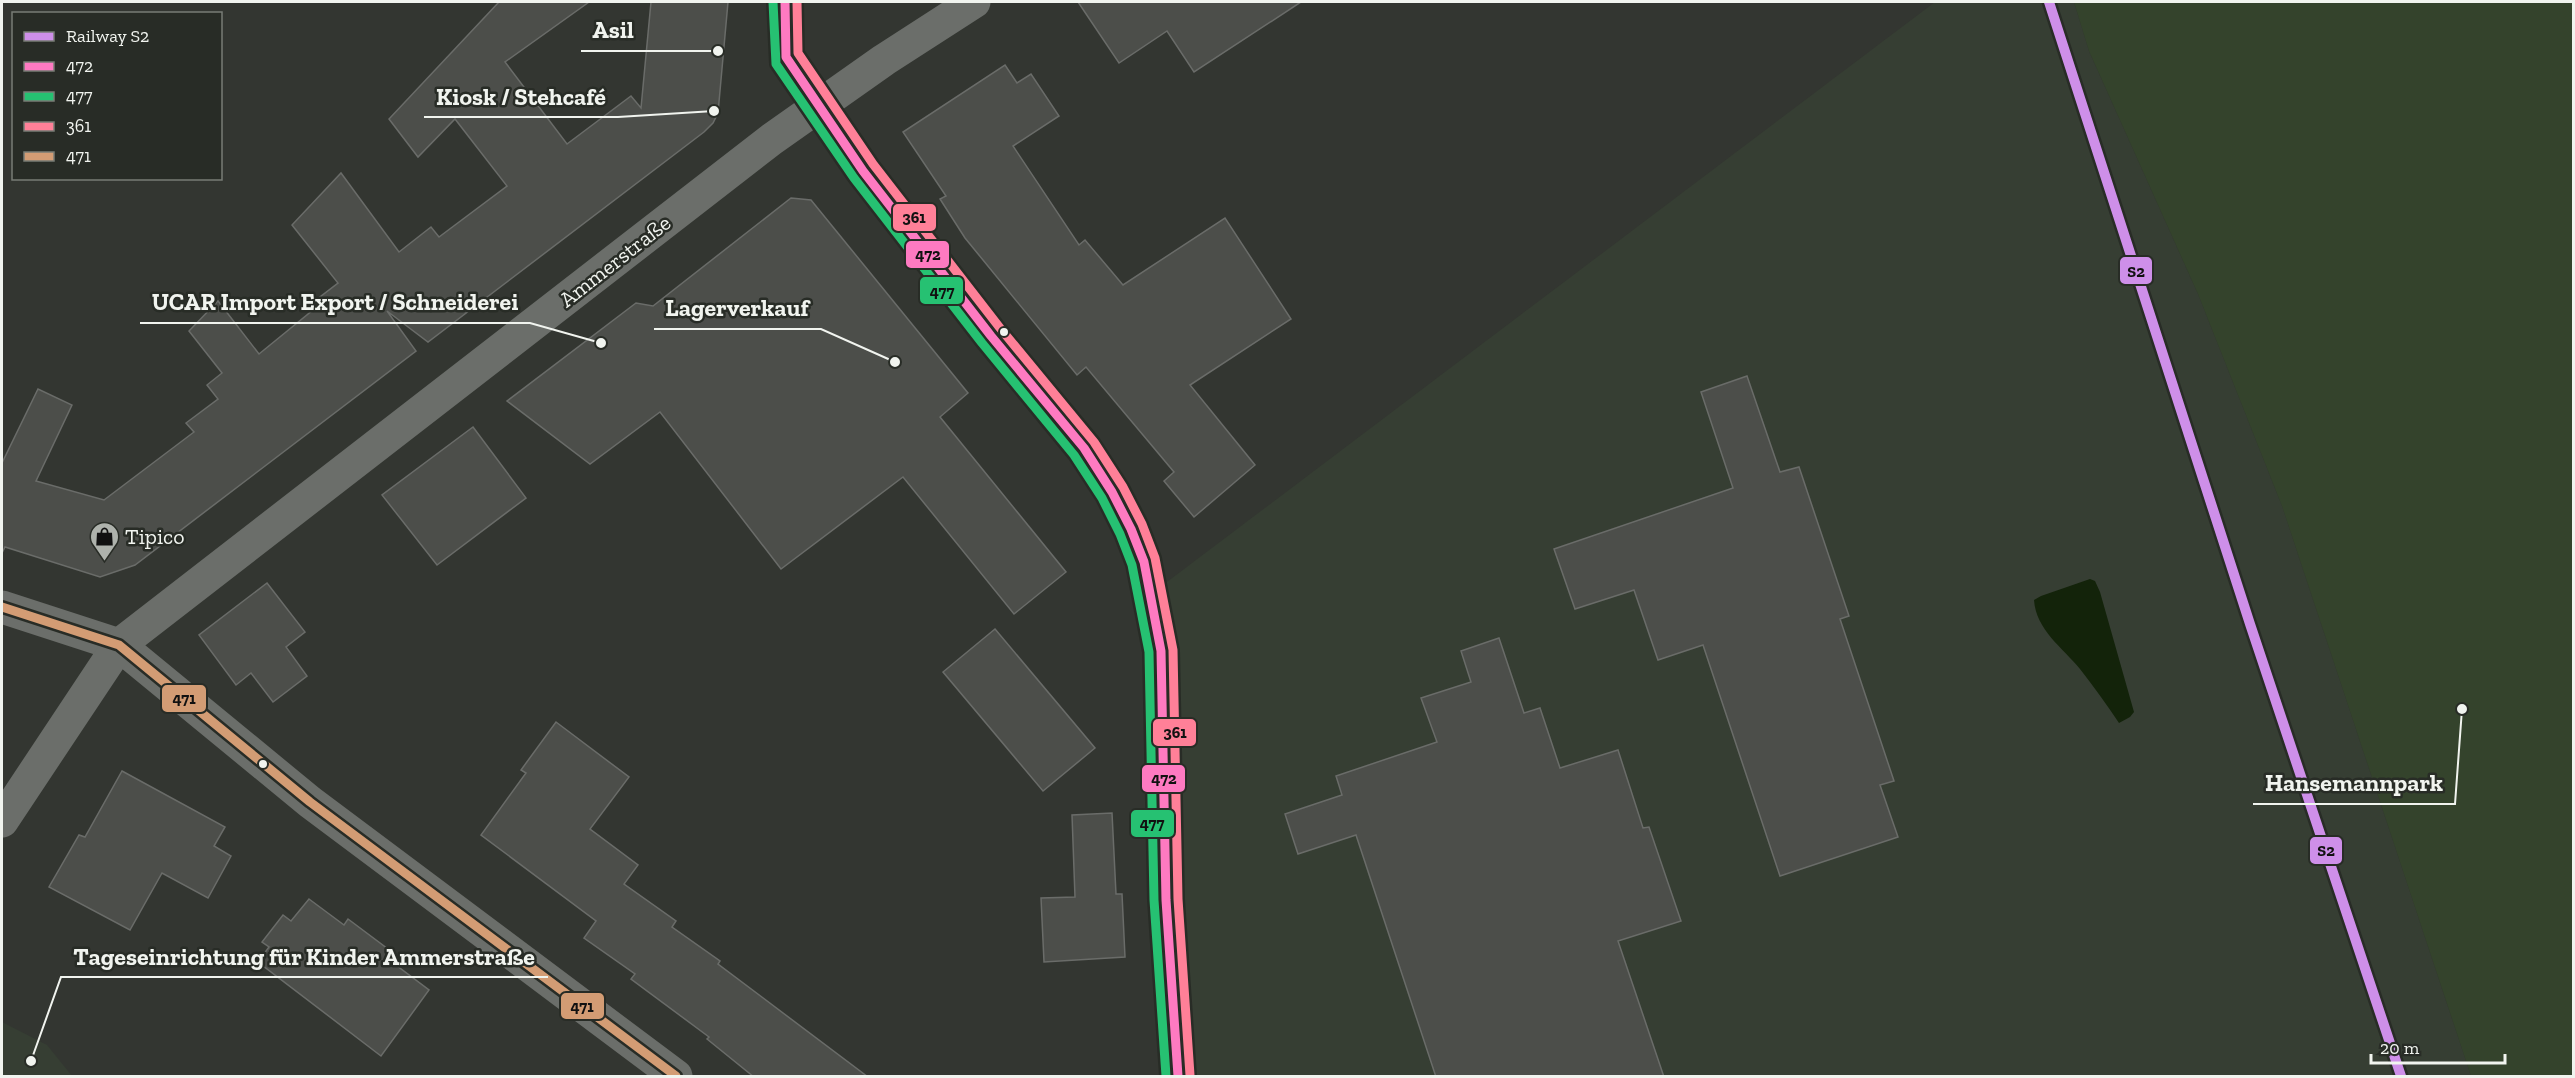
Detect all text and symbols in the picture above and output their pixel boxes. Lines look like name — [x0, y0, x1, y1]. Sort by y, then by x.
callout: Asil — [581, 9, 646, 51]
legend — [12, 12, 222, 180]
text: Asil — [592, 15, 634, 44]
text: Railway S2 — [66, 25, 149, 47]
text: 472 — [66, 55, 93, 77]
callout: Kiosk / Stehcafé — [424, 75, 618, 117]
text: Kiosk / Stehcafé — [436, 82, 606, 111]
text: 477 — [66, 85, 93, 107]
text: 361 — [66, 115, 91, 137]
text: 471 — [66, 145, 91, 167]
line badge: 361 — [892, 203, 937, 232]
text: 361 — [902, 208, 926, 227]
street label: Ammerstraße — [554, 209, 676, 313]
line badge: 472 — [905, 240, 950, 269]
text: 472 — [915, 245, 941, 264]
line badge: S2 — [2119, 256, 2153, 285]
text: S2 — [2127, 262, 2145, 281]
line badge: 477 — [919, 276, 964, 305]
callout: UCAR Import Export / Schneiderei — [140, 281, 530, 323]
text: 477 — [930, 282, 954, 301]
text: UCAR Import Export / Schneiderei — [152, 287, 518, 316]
callout: Lagerverkauf — [654, 287, 821, 329]
text: Lagerverkauf — [665, 293, 811, 322]
unlabelled marker — [998, 326, 1010, 338]
shop icon: Tipico — [88, 520, 120, 562]
place label: Tipico — [125, 523, 185, 550]
line badge: 471 — [161, 684, 207, 713]
text: 471 — [172, 689, 196, 708]
line badge: 361 — [1152, 718, 1197, 747]
text: 361 — [1163, 723, 1187, 742]
unlabelled marker — [257, 758, 269, 770]
callout: Hansemannpark — [2253, 762, 2455, 804]
line badge: 472 — [1141, 764, 1186, 793]
text: Hansemannpark — [2265, 768, 2443, 797]
text: 472 — [1151, 769, 1177, 788]
line badge: 477 — [1130, 809, 1175, 838]
text: 477 — [1140, 814, 1164, 833]
line badge: S2 — [2309, 836, 2343, 865]
text: S2 — [2317, 841, 2335, 860]
callout: Tageseinrichtung für Kinder Ammerstraße — [61, 935, 548, 977]
text: Tageseinrichtung für Kinder Ammerstraße — [73, 942, 535, 971]
line badge: 471 — [560, 992, 605, 1020]
text: 471 — [570, 997, 594, 1016]
scale bar — [2371, 1027, 2504, 1065]
text: 20 m — [2380, 1037, 2420, 1059]

